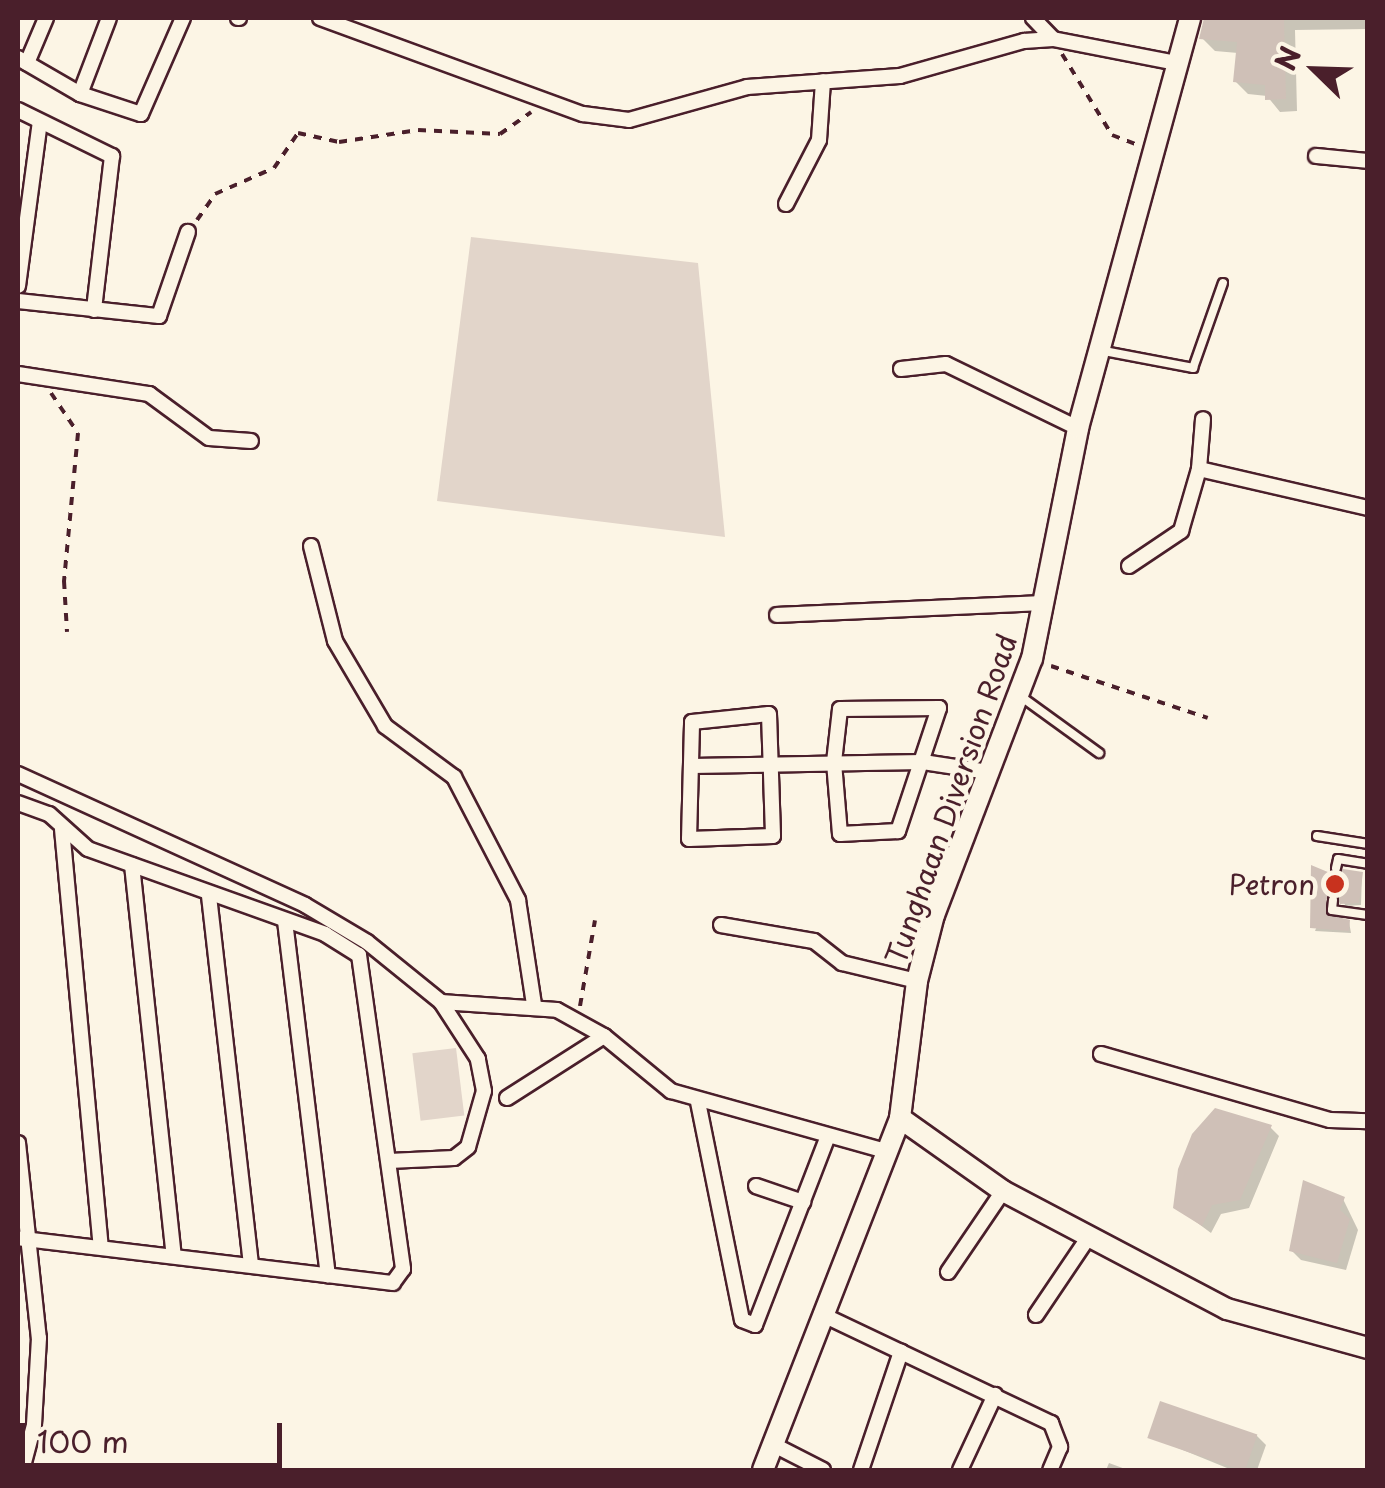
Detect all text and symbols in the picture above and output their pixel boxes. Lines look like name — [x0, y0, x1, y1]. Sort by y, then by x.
north arrow — [1265, 20, 1365, 120]
text: N — [1263, 39, 1311, 77]
street label: Tunghaan Diversion Road — [879, 630, 1023, 968]
place label: Petron — [1228, 867, 1315, 901]
marker: Petron — [1324, 873, 1346, 895]
scale bar — [25, 1403, 288, 1465]
text: 100 m — [37, 1418, 129, 1463]

